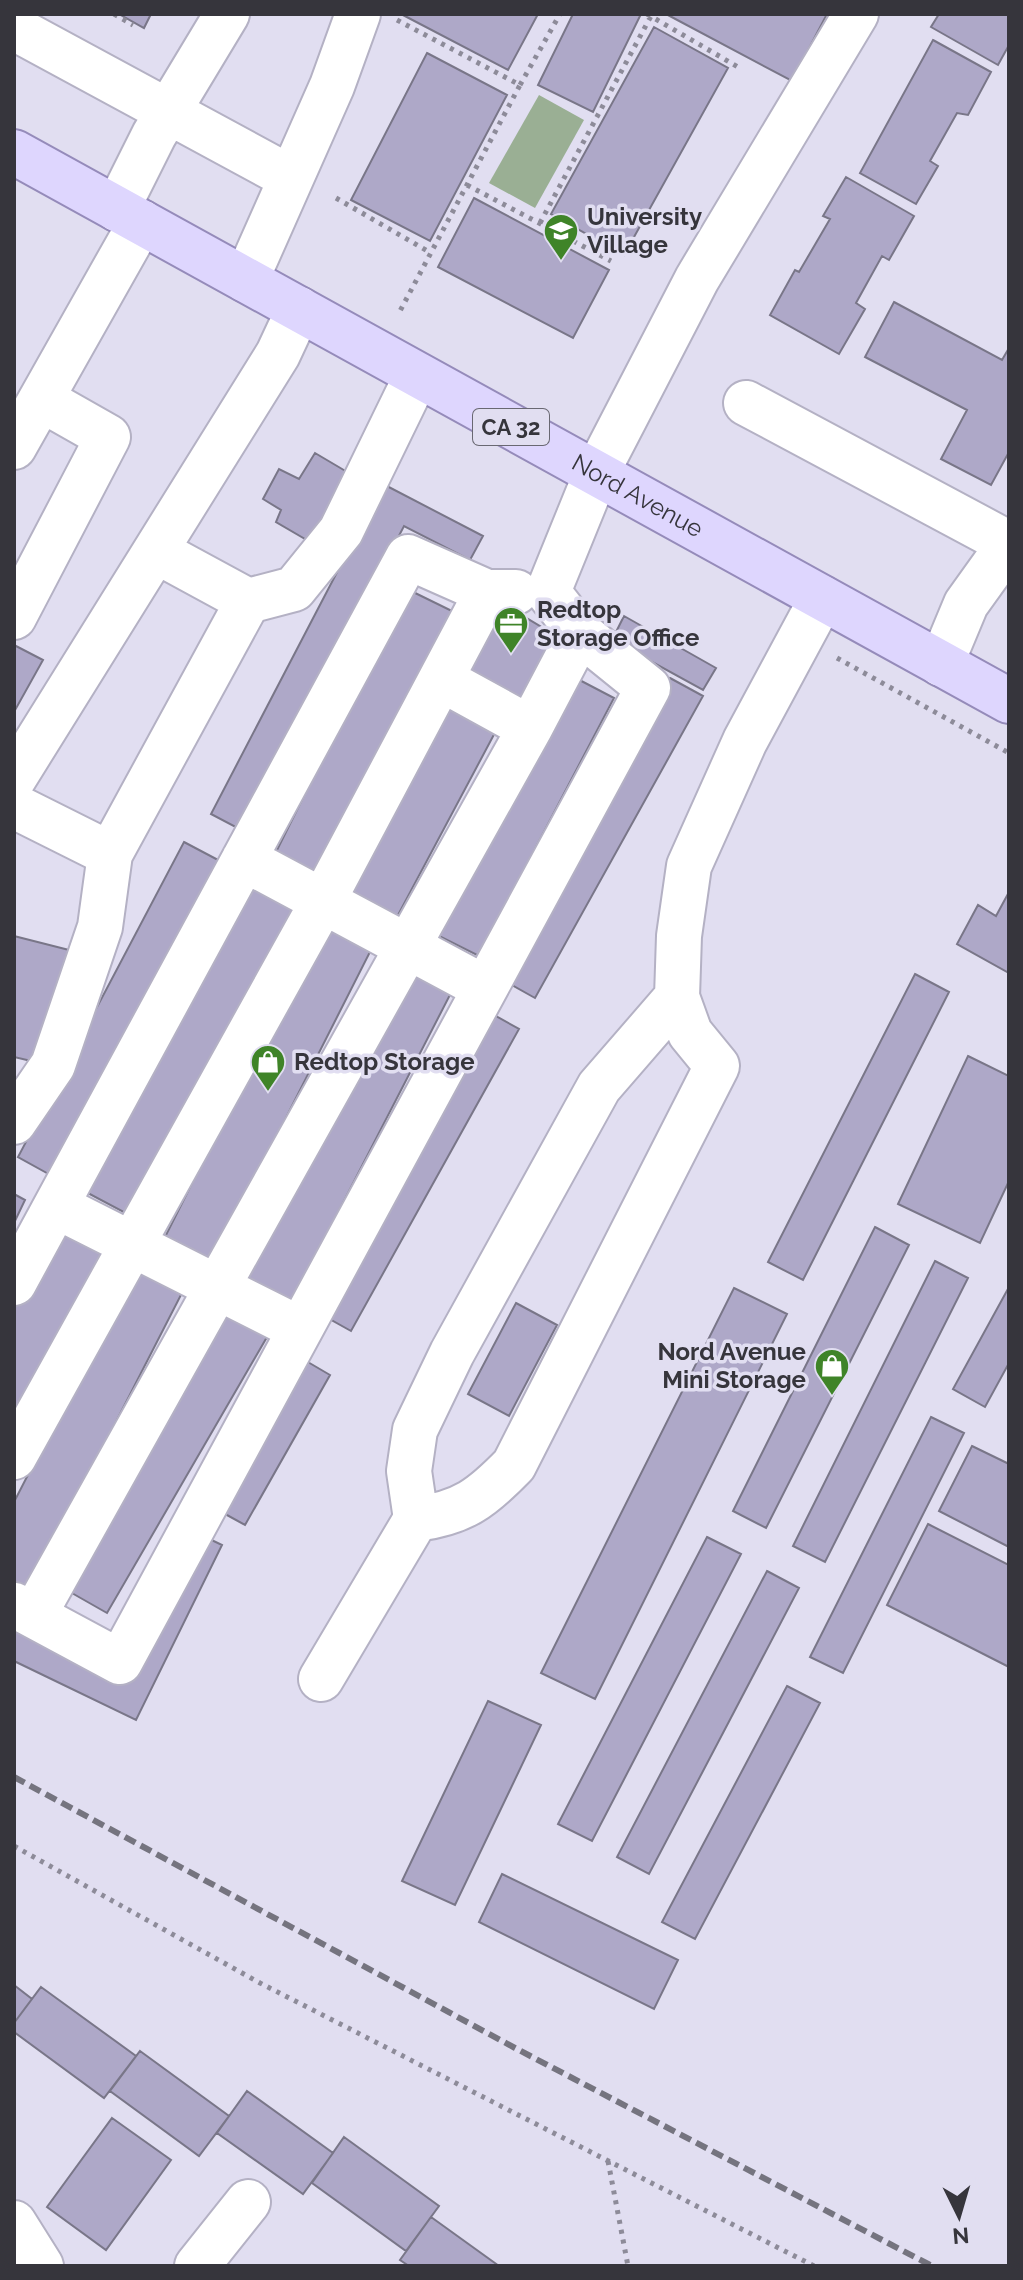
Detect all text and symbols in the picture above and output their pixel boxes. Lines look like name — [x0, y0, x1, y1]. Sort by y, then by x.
place label: University Village — [587, 202, 702, 259]
school or university icon: University Village — [542, 212, 580, 262]
road number: CA 32 — [473, 409, 549, 445]
street label: Nord Avenue — [567, 448, 708, 543]
place label: Redtop Storage Office — [537, 595, 699, 652]
office icon: Redtop Storage Office — [492, 605, 530, 655]
shop icon: Redtop Storage — [249, 1043, 287, 1093]
place label: Redtop Storage — [294, 1047, 475, 1076]
place label: Nord Avenue Mini Storage — [657, 1337, 806, 1394]
shop icon: Nord Avenue Mini Storage — [813, 1347, 851, 1397]
north arrow — [919, 2176, 999, 2256]
text: N — [951, 2222, 970, 2250]

